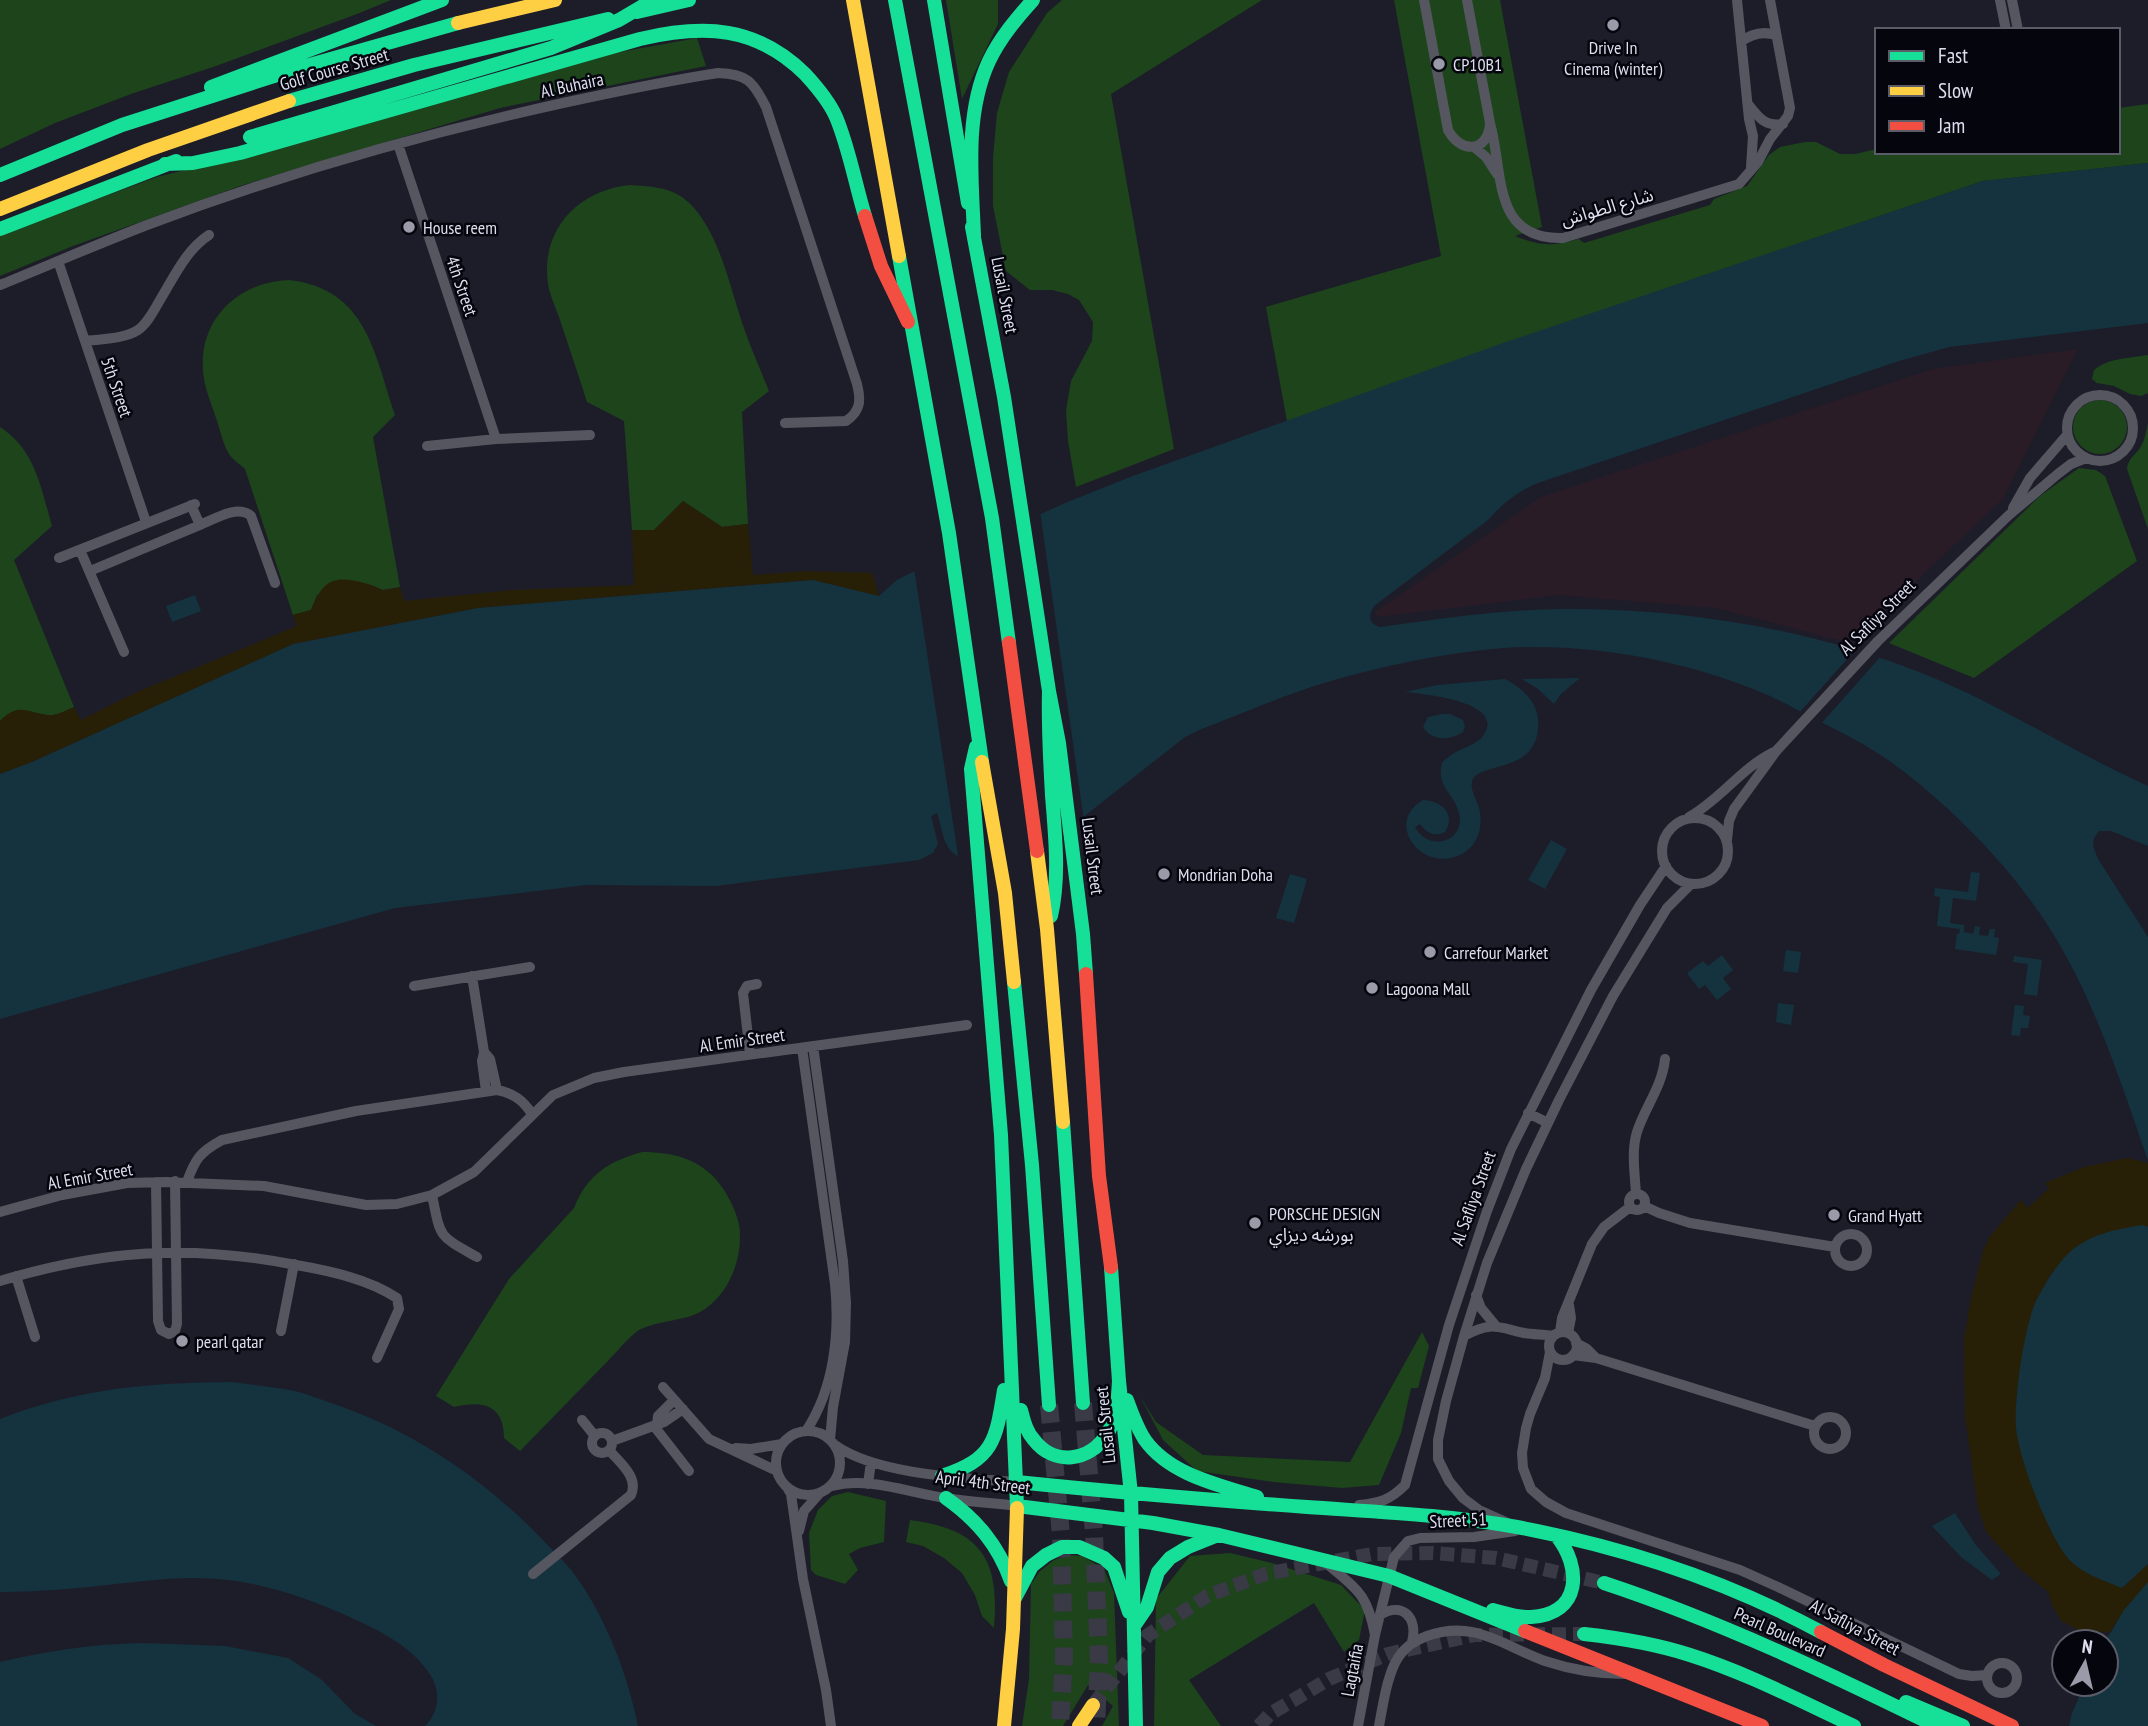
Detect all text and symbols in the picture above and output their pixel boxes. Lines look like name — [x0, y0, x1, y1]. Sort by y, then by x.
marker: Drive In Cinema (winter) — [1605, 17, 1621, 33]
legend — [1875, 28, 2120, 154]
place label: Drive In Cinema (winter) — [1564, 36, 1663, 80]
street label: Golf Course Street — [277, 42, 391, 96]
text: Fast — [1938, 42, 1968, 69]
place label: CP10B1 — [1453, 53, 1502, 76]
marker: CP10B1 — [1431, 56, 1447, 72]
street label: Al Buhaira — [538, 67, 606, 103]
text: Slow — [1938, 77, 1974, 104]
text: Jam — [1937, 112, 1965, 139]
street label: شارع الطواش — [1558, 183, 1657, 234]
place label: House reem — [423, 216, 497, 239]
marker: House reem — [401, 219, 417, 235]
street label: 4th Street — [441, 253, 483, 319]
street label: Lusail Street — [986, 255, 1024, 335]
street label: 5th Street — [96, 354, 138, 420]
street label: Al Safliya Street — [1834, 574, 1920, 660]
street label: Lusail Street — [1077, 816, 1109, 896]
place label: Mondrian Doha — [1178, 863, 1273, 886]
marker: Mondrian Doha — [1156, 866, 1172, 882]
place label: Carrefour Market — [1444, 941, 1548, 964]
marker: Carrefour Market — [1422, 944, 1438, 960]
place label: Lagoona Mall — [1386, 977, 1471, 1000]
marker: Lagoona Mall — [1364, 980, 1380, 996]
street label: Al Emir Street — [698, 1023, 786, 1057]
street label: Al Safliya Street — [1445, 1148, 1501, 1248]
street label: Al Emir Street — [46, 1157, 134, 1195]
place label: PORSCHE DESIGN بورشه ديزاي — [1269, 1202, 1380, 1248]
place label: Grand Hyatt — [1848, 1204, 1922, 1227]
marker: Grand Hyatt — [1826, 1207, 1842, 1223]
marker: PORSCHE DESIGN بورشه ديزاي — [1247, 1215, 1263, 1231]
place label: pearl qatar — [196, 1330, 264, 1353]
marker: pearl qatar — [174, 1333, 190, 1349]
street label: Lusail Street — [1090, 1385, 1120, 1465]
street label: April 4th Street — [934, 1465, 1032, 1499]
street label: Street 51 — [1429, 1507, 1487, 1533]
street label: Al Safliya Street — [1806, 1594, 1904, 1660]
street label: Pearl Boulevard — [1731, 1602, 1829, 1662]
north arrow — [2050, 1628, 2120, 1698]
text: N — [2081, 1634, 2094, 1659]
street label: Lagtaifia — [1336, 1642, 1368, 1698]

